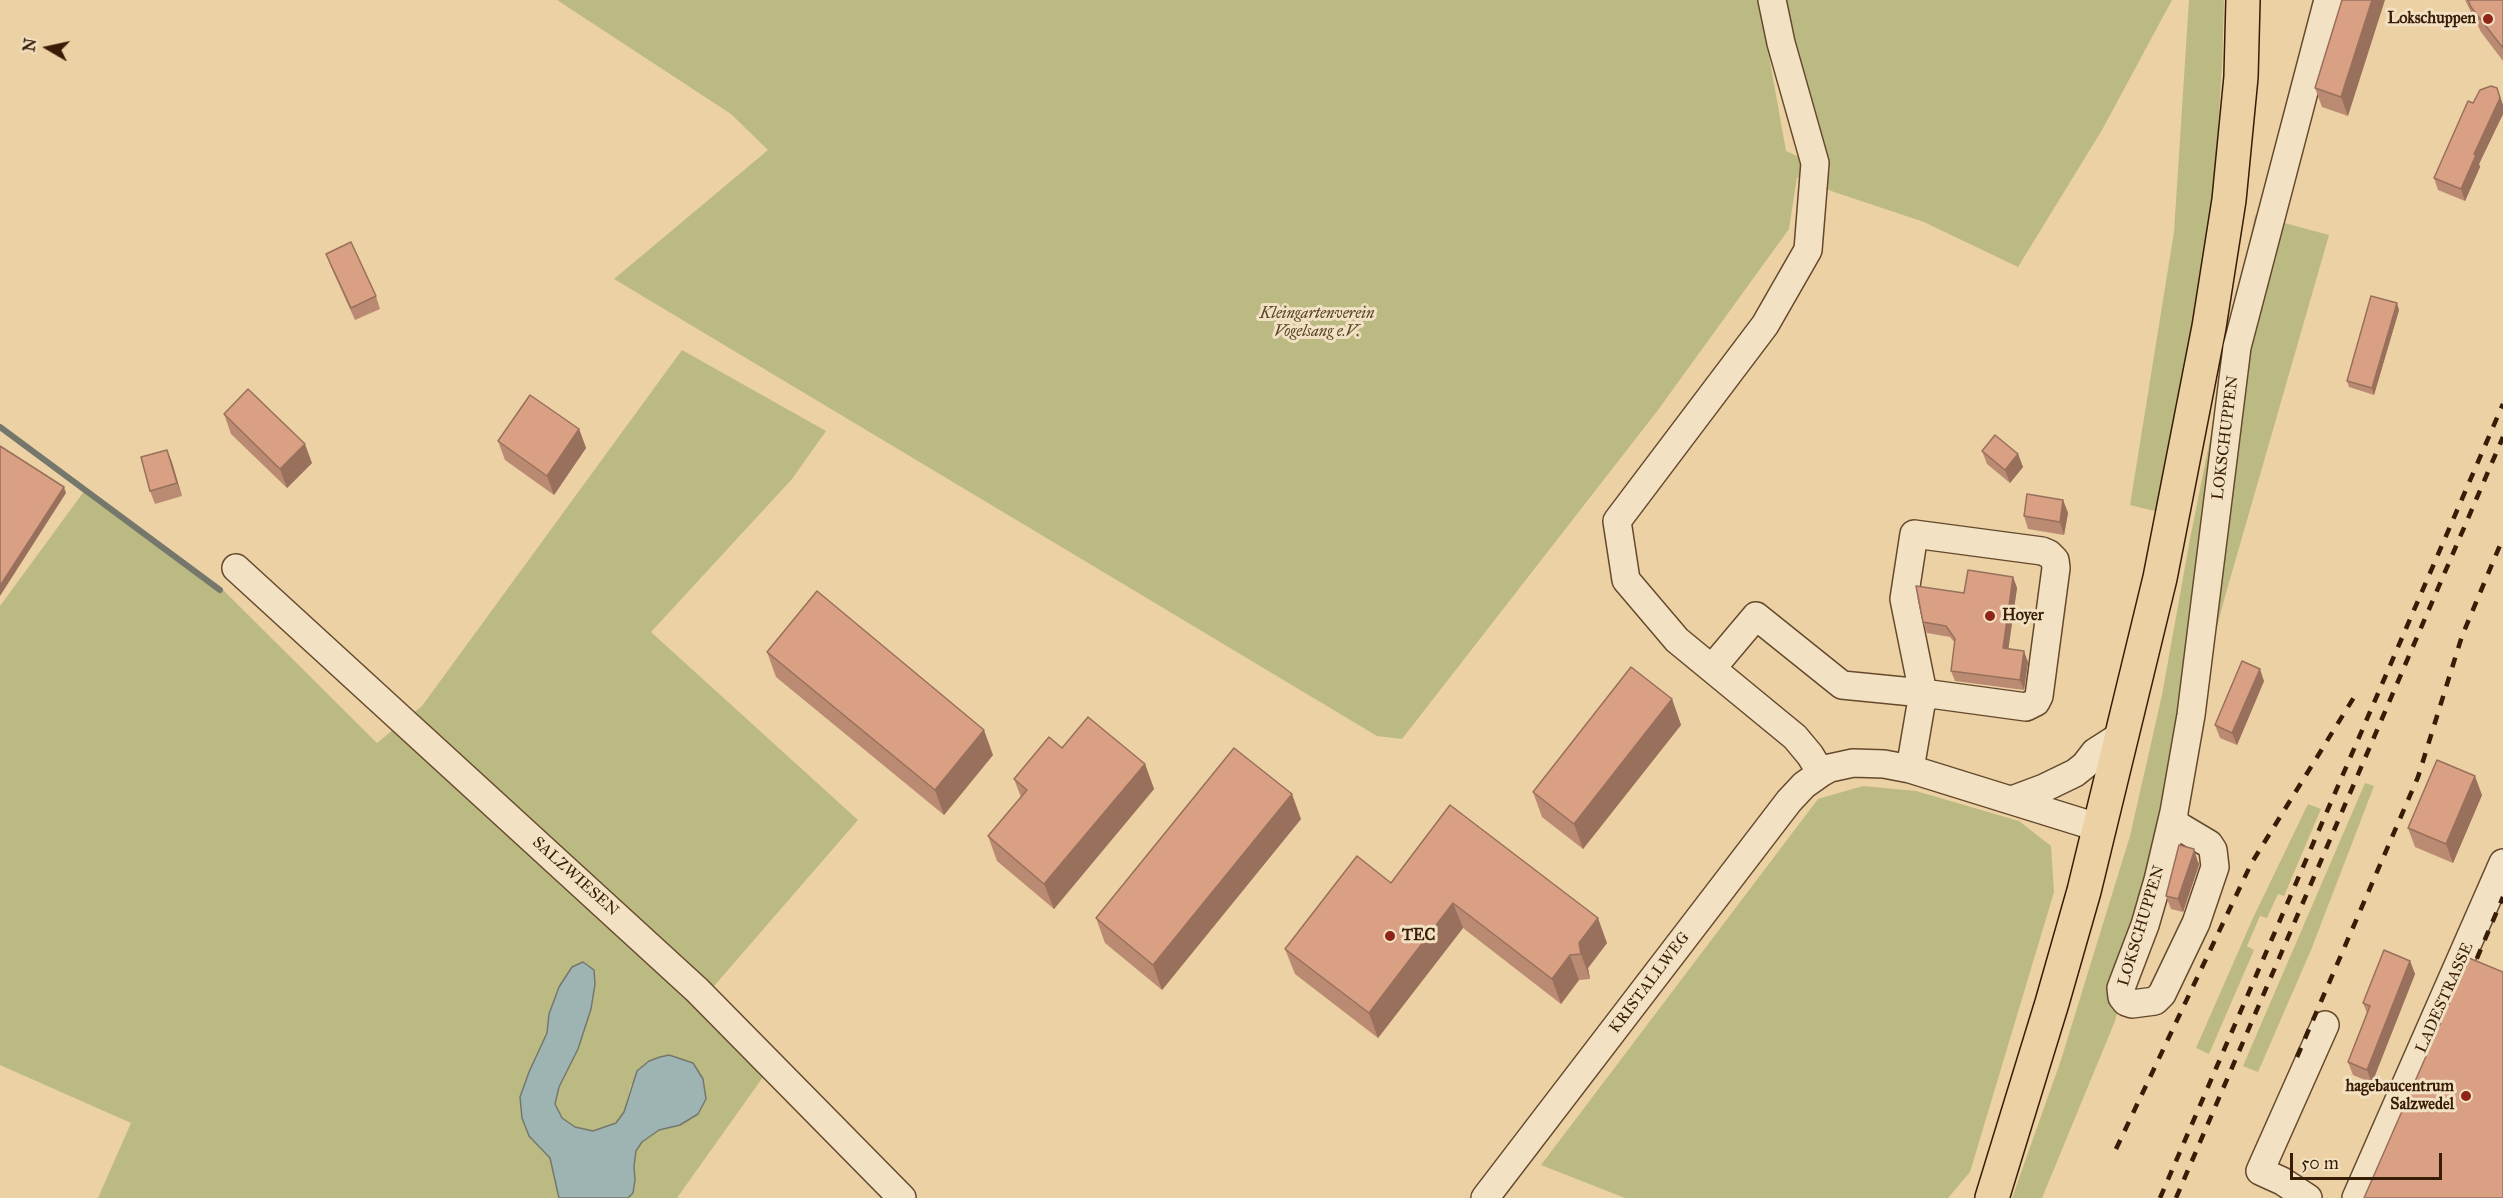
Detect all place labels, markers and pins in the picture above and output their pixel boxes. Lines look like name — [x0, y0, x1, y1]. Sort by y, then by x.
place label: Lokschuppen — [2387, 9, 2476, 29]
marker: Lokschuppen — [2481, 12, 2495, 26]
place label: Hoyer — [2002, 606, 2044, 626]
marker: Hoyer — [1983, 609, 1997, 623]
place label: TEC — [1402, 926, 1435, 946]
marker: TEC — [1383, 929, 1397, 943]
place label: hagebaucentrum Salzwedel — [2345, 1077, 2454, 1115]
marker: hagebaucentrum Salzwedel — [2459, 1089, 2473, 1103]

